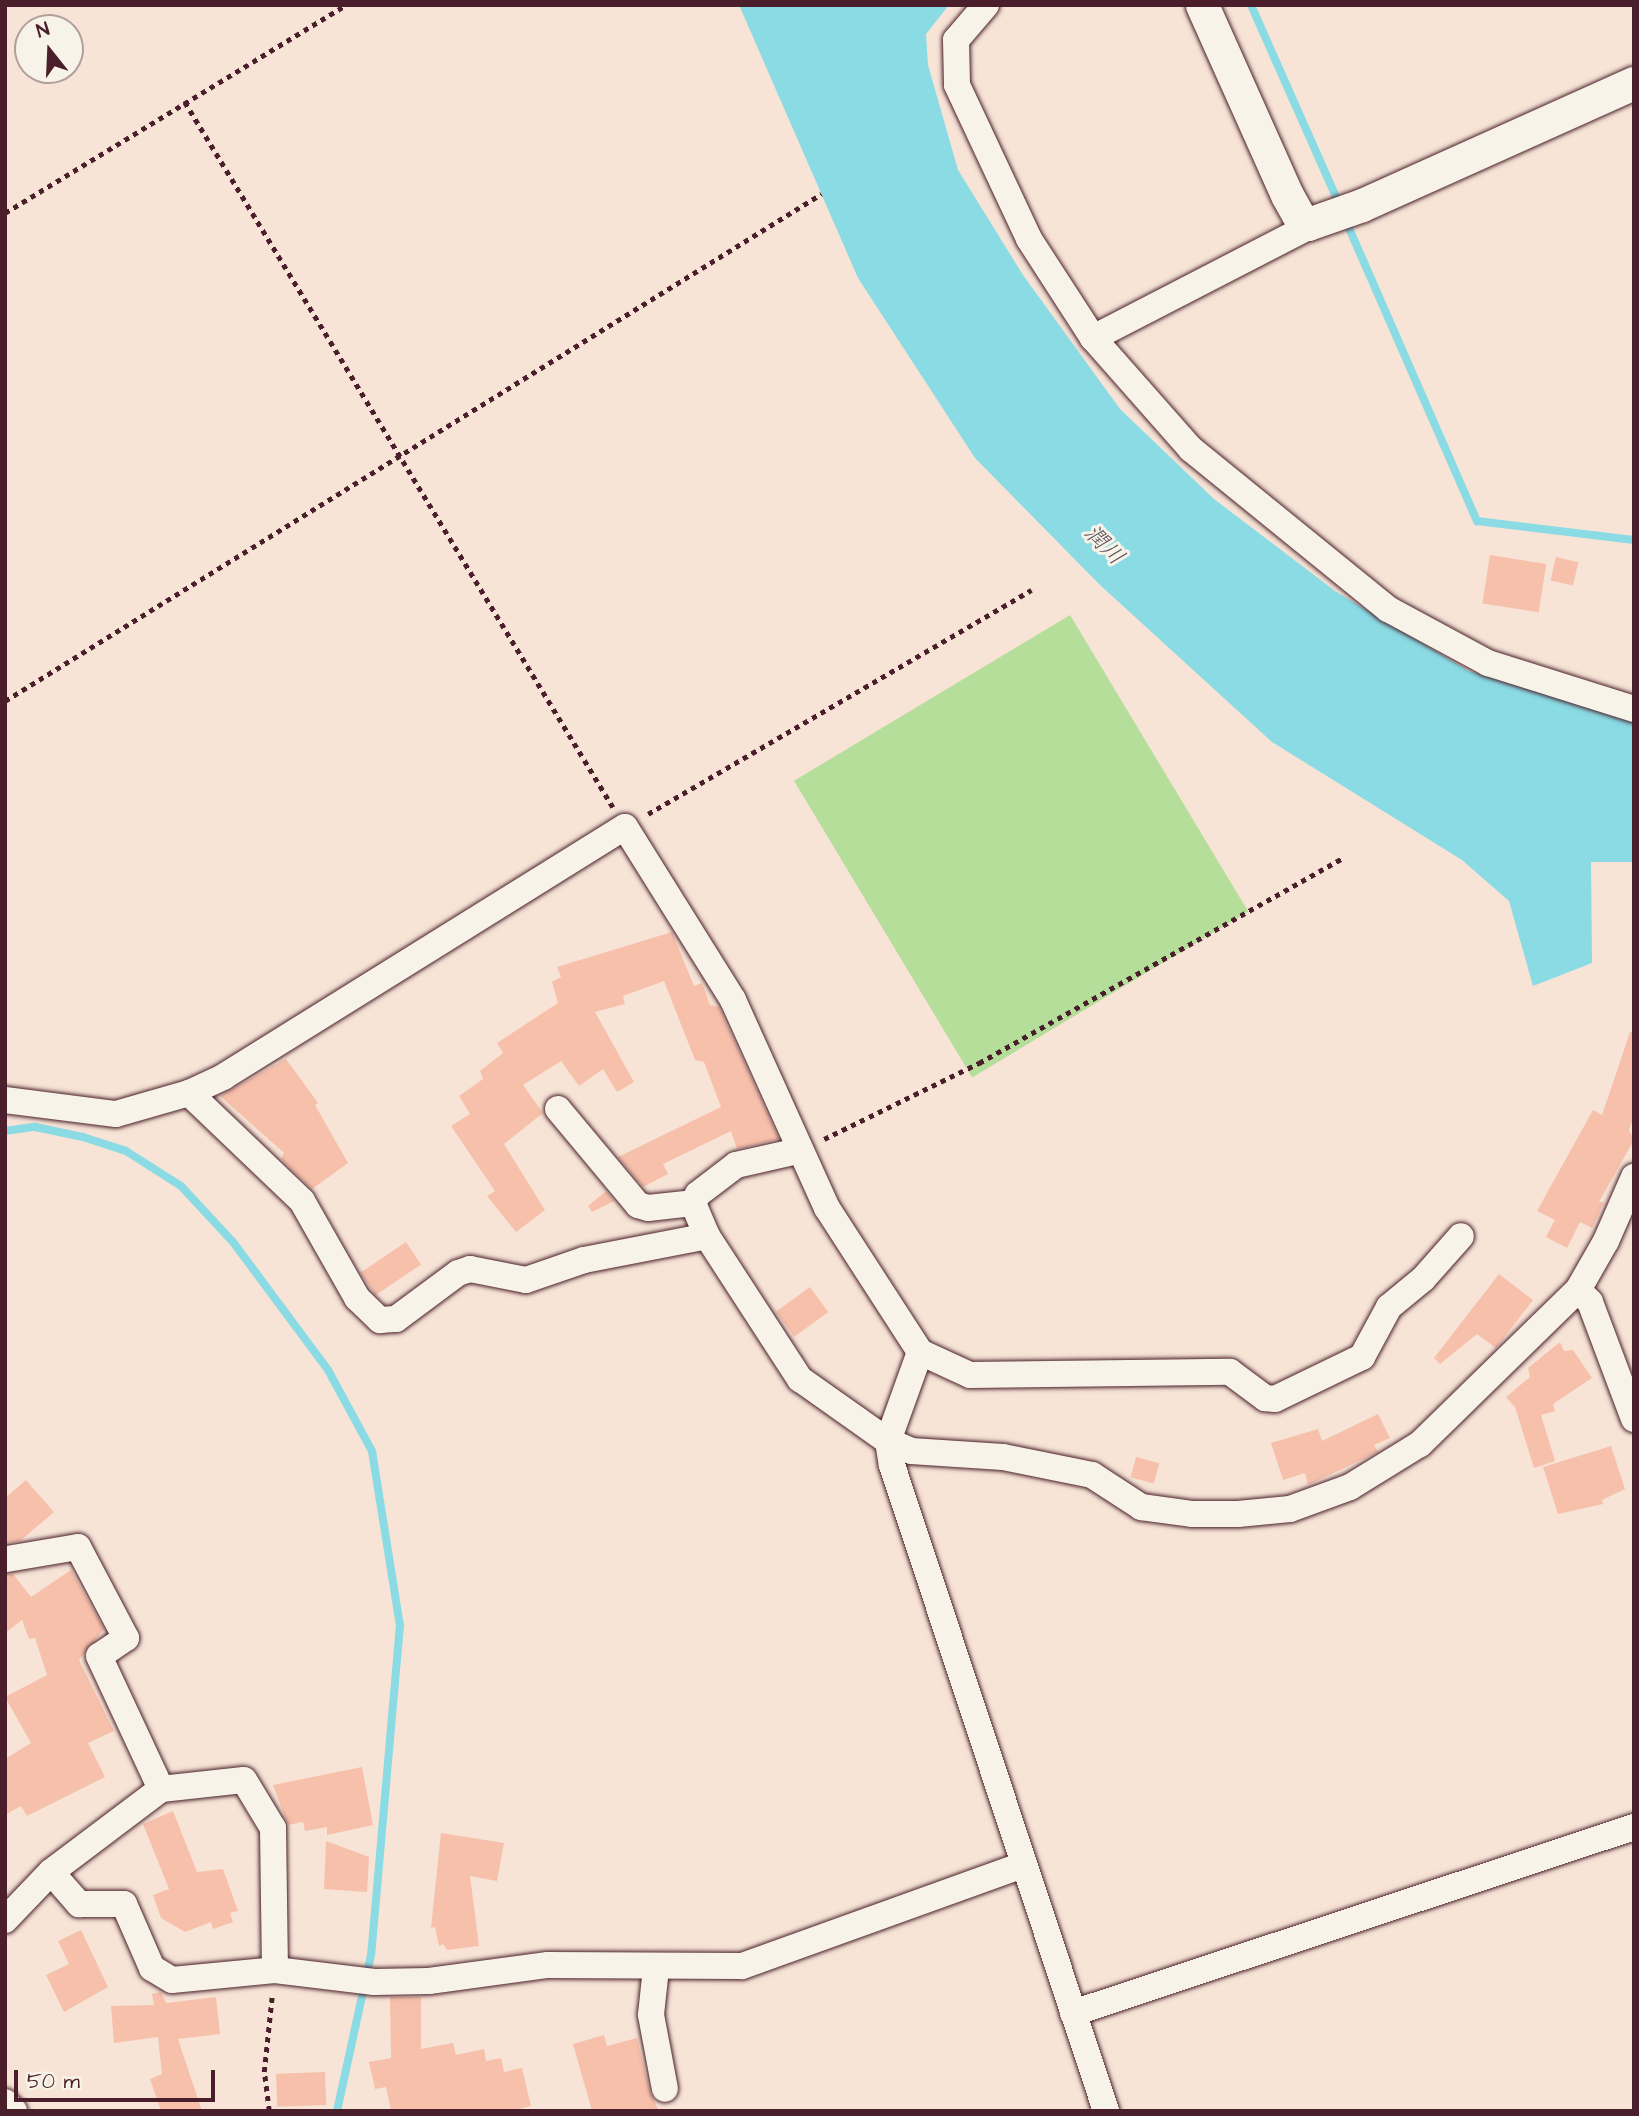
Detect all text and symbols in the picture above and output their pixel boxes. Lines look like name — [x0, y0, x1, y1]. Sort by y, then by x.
north arrow — [14, 14, 84, 84]
text: N — [33, 16, 53, 45]
water label: 潤川 — [1078, 519, 1130, 571]
scale bar — [18, 2056, 219, 2100]
text: 50 m — [27, 2067, 80, 2096]

